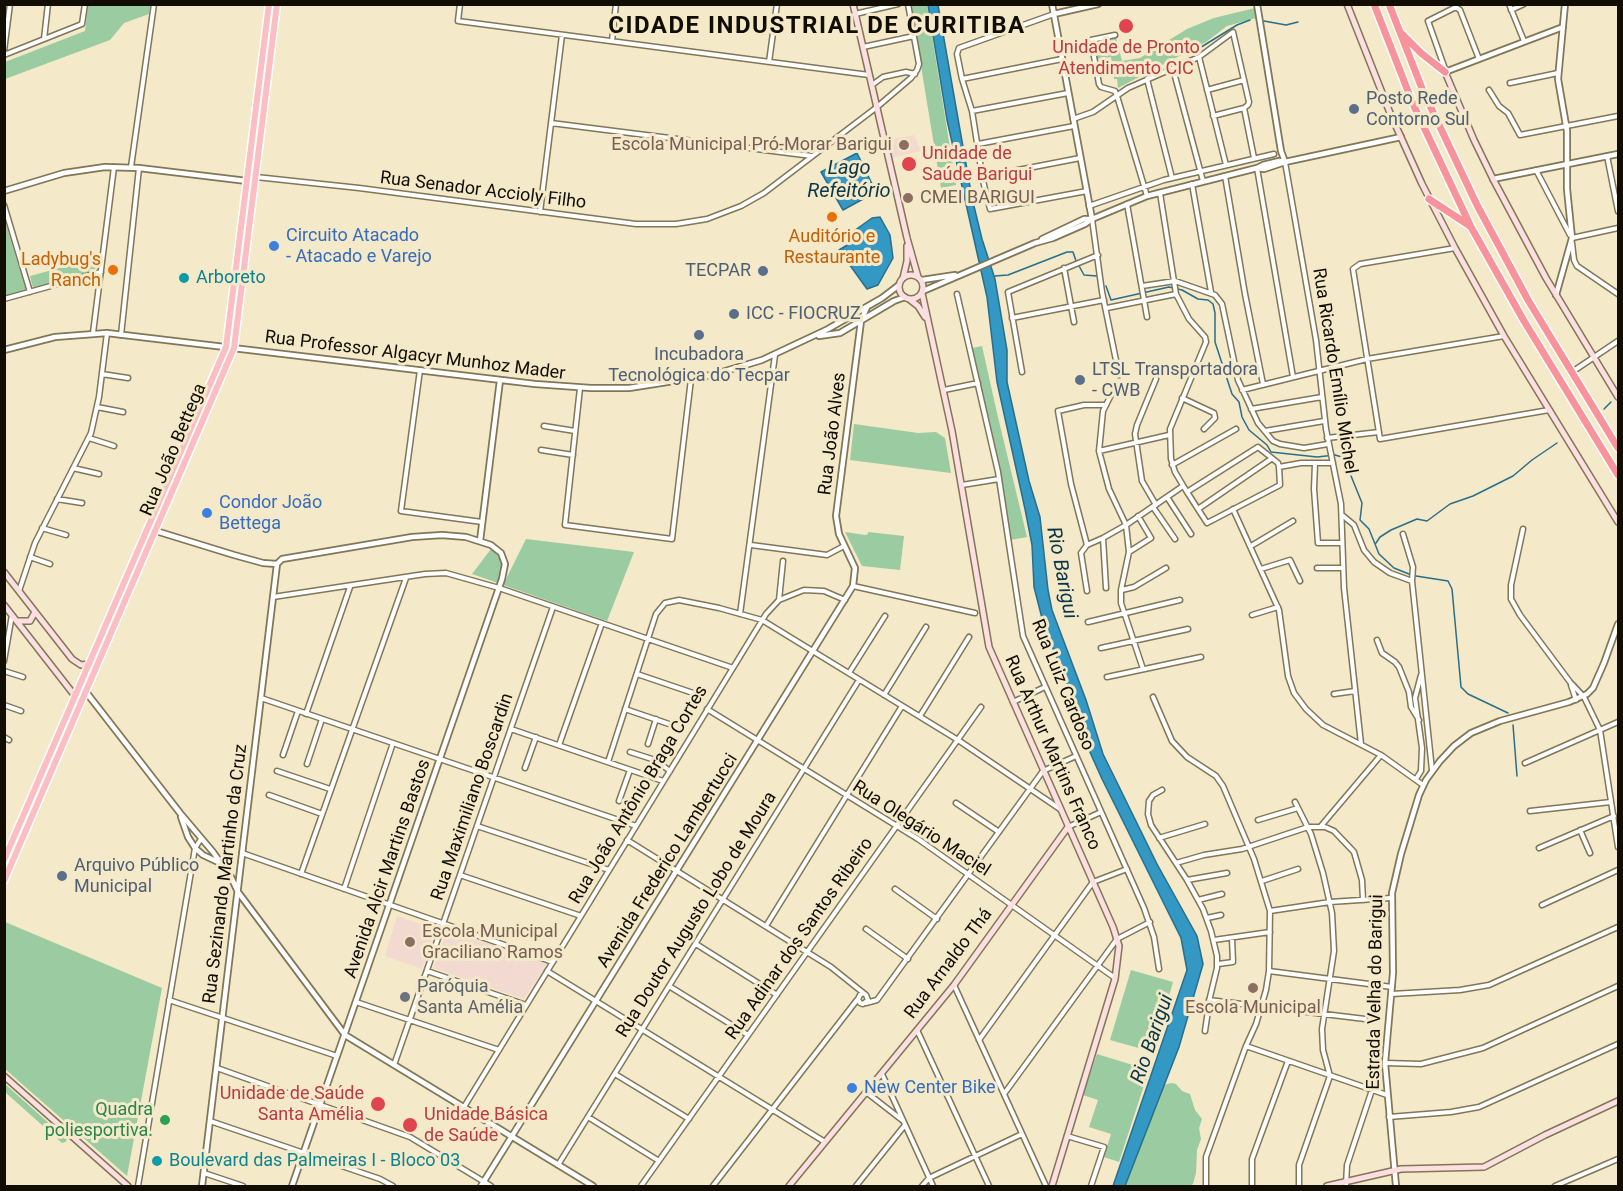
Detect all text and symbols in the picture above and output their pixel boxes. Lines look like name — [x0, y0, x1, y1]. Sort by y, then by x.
district label: CIDADE INDUSTRIAL DE CURITIBA — [608, 13, 1026, 41]
marker: Unidade de Pronto Atendimento CIC — [1117, 17, 1135, 35]
place label: Unidade de Pronto Atendimento CIC — [1052, 37, 1200, 80]
place label: Posto Rede Contorno Sul — [1366, 88, 1470, 130]
marker: Posto Rede Contorno Sul — [1347, 102, 1361, 116]
place label: Escola Municipal Pró-Morar Barigui — [611, 134, 892, 156]
marker: Escola Municipal Pró-Morar Barigui — [897, 138, 911, 152]
place label: Unidade de Saúde Barigui — [922, 143, 1032, 186]
marker: Unidade de Saúde Barigui — [900, 155, 918, 173]
water label: Lago Refeitório — [807, 157, 891, 204]
street label: Rua Senador Accioly Filho — [379, 168, 587, 214]
place label: CMEI BARIGUI — [920, 187, 1035, 209]
marker: CMEI BARIGUI — [901, 191, 915, 205]
marker: Auditório e Restaurante — [825, 210, 839, 224]
place label: Circuito Atacado - Atacado e Varejo — [286, 225, 432, 268]
place label: Auditório e Restaurante — [784, 226, 880, 268]
marker: Circuito Atacado - Atacado e Varejo — [267, 239, 281, 253]
place label: Ladybug's Ranch — [21, 249, 101, 292]
place label: TECPAR — [685, 260, 751, 282]
marker: Ladybug's Ranch — [106, 263, 120, 277]
marker: TECPAR — [756, 264, 770, 278]
place label: Arboreto — [196, 267, 266, 289]
street label: Rua Ricardo Emílio Michel — [1307, 267, 1361, 475]
marker: Arboreto — [177, 271, 191, 285]
place label: ICC - FIOCRUZ — [746, 303, 861, 325]
marker: ICC - FIOCRUZ — [727, 307, 741, 321]
street label: Rua Professor Algacyr Munhoz Mader — [263, 327, 567, 385]
marker: Incubadora Tecnológica do Tecpar — [692, 328, 706, 342]
place label: Incubadora Tecnológica do Tecpar — [608, 344, 790, 386]
place label: LTSL Transportadora - CWB — [1092, 359, 1258, 401]
street label: Rua João Alves — [815, 371, 851, 497]
marker: LTSL Transportadora - CWB — [1073, 373, 1087, 387]
street label: Rua João Bettega — [136, 380, 212, 520]
place label: Condor João Bettega — [219, 492, 322, 534]
marker: Condor João Bettega — [200, 506, 214, 520]
water label: Rio Barigui — [1040, 525, 1082, 621]
street label: Rua Luiz Cardoso — [1026, 616, 1098, 754]
street label: Rua Arthur Martins Franco — [999, 652, 1105, 854]
street label: Rua João Antônio Braga Cortes — [565, 682, 713, 908]
street label: Rua Maximiliano Boscardin — [427, 690, 519, 904]
street label: Rua Sezinando Martinho da Cruz — [199, 743, 253, 1005]
street label: Avenida Frederico Lambertucci — [593, 750, 743, 972]
street label: Avenida Alcir Martins Bastos — [340, 757, 436, 981]
street label: Rua Olegário Maciel — [848, 776, 994, 882]
street label: Rua Doutor Augusto Lobo de Moura — [612, 788, 782, 1042]
street label: Rua Adinar dos Santos Ribeiro — [722, 834, 878, 1044]
place label: Arquivo Público Municipal — [74, 855, 199, 898]
marker: Arquivo Público Municipal — [55, 869, 69, 883]
street label: Estrada Velha do Barigui — [1363, 894, 1389, 1090]
street label: Rua Arnaldo Thá — [900, 905, 998, 1023]
place label: Escola Municipal Graciliano Ramos — [422, 921, 563, 964]
marker: Escola Municipal Graciliano Ramos — [403, 935, 417, 949]
place label: Paróquia Santa Amélia — [417, 976, 523, 1018]
marker: Escola Municipal — [1246, 981, 1260, 995]
marker: Paróquia Santa Amélia — [398, 990, 412, 1004]
water label: Rio Barigui — [1127, 991, 1179, 1087]
place label: Escola Municipal — [1185, 997, 1321, 1019]
place label: New Center Bike — [864, 1077, 996, 1099]
marker: New Center Bike — [845, 1081, 859, 1095]
place label: Unidade de Saúde Santa Amélia — [220, 1083, 364, 1126]
marker: Unidade de Saúde Santa Amélia — [369, 1095, 387, 1113]
place label: Quadra poliesportiva. — [45, 1099, 153, 1142]
place label: Unidade Básica de Saúde — [424, 1104, 548, 1146]
marker: Quadra poliesportiva. — [158, 1113, 172, 1127]
marker: Unidade Básica de Saúde — [401, 1116, 419, 1134]
place label: Boulevard das Palmeiras I - Bloco 03 — [169, 1150, 460, 1172]
marker: Boulevard das Palmeiras I - Bloco 03 — [150, 1154, 164, 1168]

